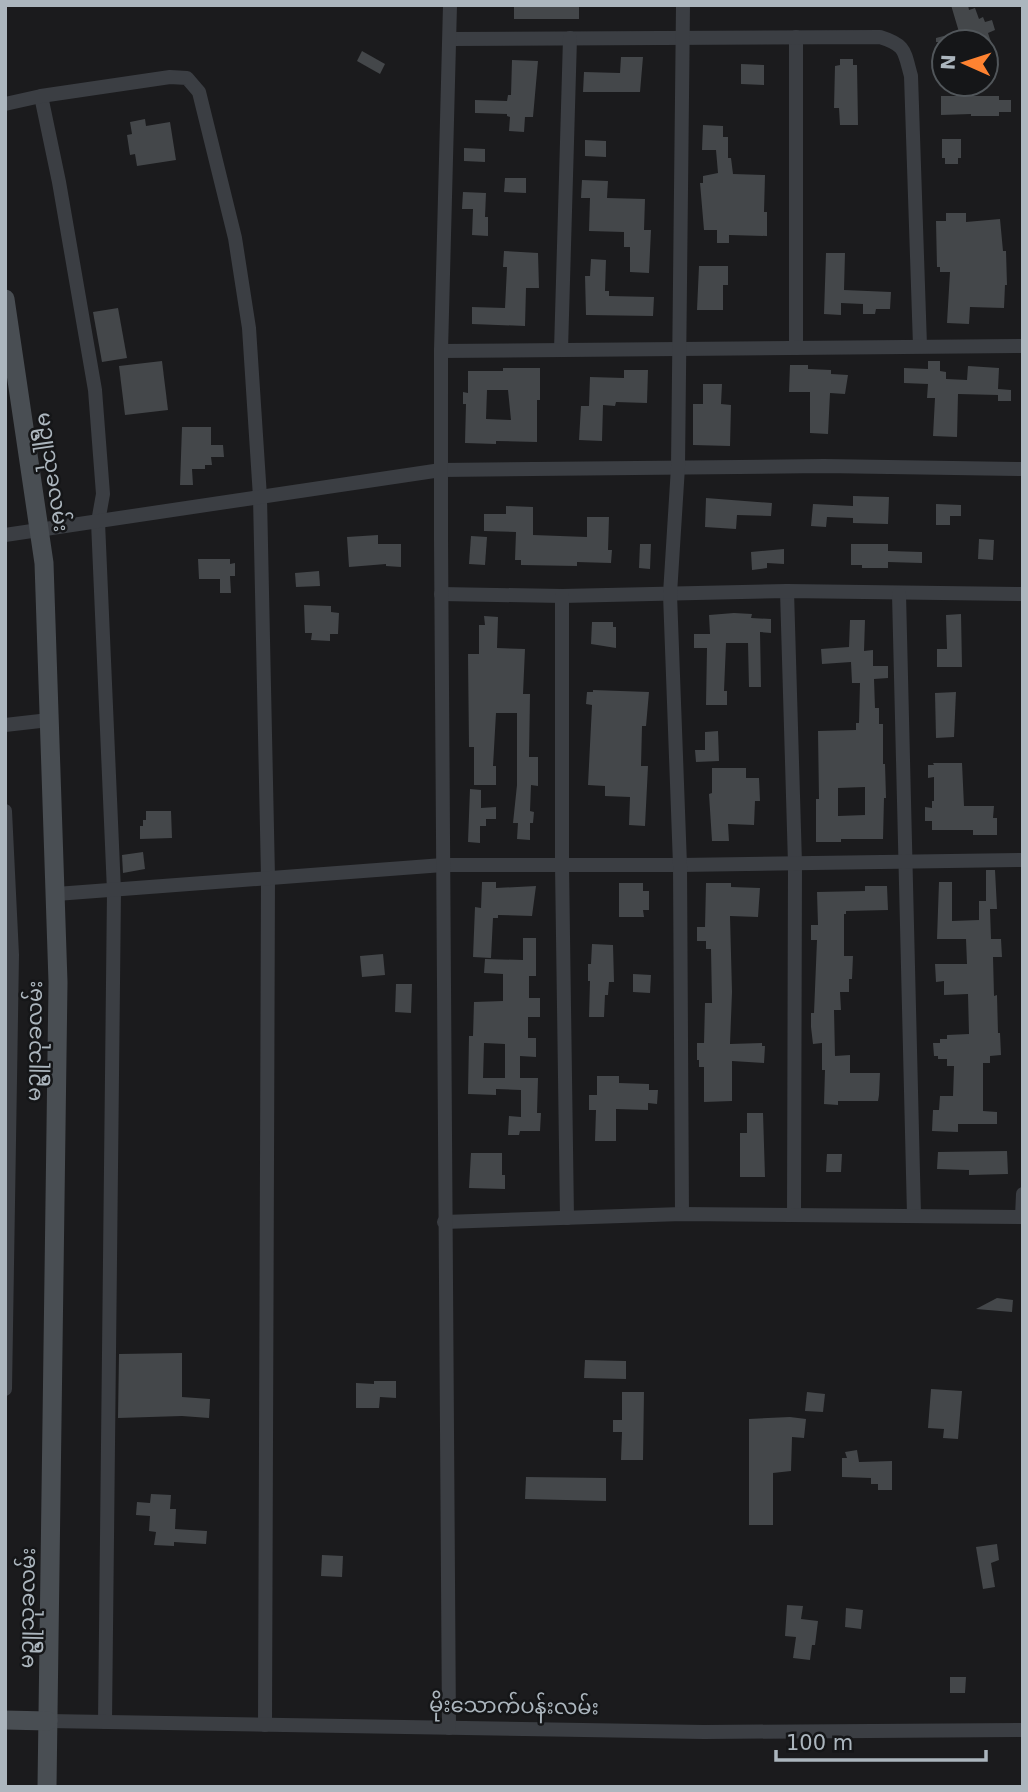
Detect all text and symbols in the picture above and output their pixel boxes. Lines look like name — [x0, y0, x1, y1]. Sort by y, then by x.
north arrow — [930, 28, 1000, 98]
text: N — [937, 54, 959, 71]
street label: မဥ္ဇူသုခလမ်း — [28, 410, 77, 534]
street label: မဥ္ဇူသုခလမ်း — [17, 980, 52, 1102]
street label: မဥ္ဇူသုခလမ်း — [10, 1547, 45, 1669]
street label: မိုးသောက်ပန်းလမ်း — [429, 1689, 599, 1724]
scale bar — [776, 1718, 986, 1762]
text: 100 m — [786, 1731, 853, 1755]

